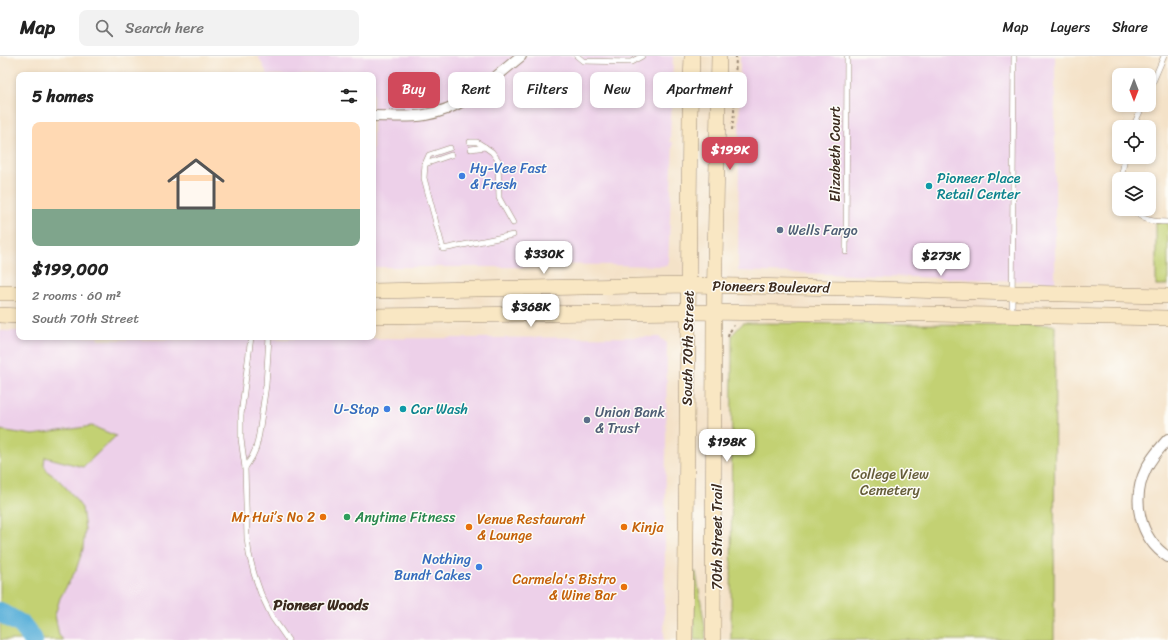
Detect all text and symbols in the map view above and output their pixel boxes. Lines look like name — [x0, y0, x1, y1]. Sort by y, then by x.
search box — [79, 10, 359, 46]
text: Map — [20, 11, 55, 44]
text: Search here — [125, 15, 204, 41]
text: Map — [1003, 15, 1028, 40]
text: Layers — [1050, 15, 1090, 40]
text: Share — [1112, 15, 1148, 40]
icon: search — [93, 17, 115, 39]
north arrow — [1112, 68, 1156, 112]
map controls — [1112, 68, 1156, 216]
chip: Buy — [388, 72, 440, 108]
chip: Rent — [448, 72, 505, 108]
chip: Filters — [513, 72, 582, 108]
chip: New — [590, 72, 645, 108]
chip: Apartment — [653, 72, 747, 108]
text: 5 homes — [32, 81, 93, 111]
icon: filters — [338, 85, 360, 107]
street label: Elizabeth Court — [823, 106, 848, 202]
button: locate — [1112, 120, 1156, 164]
pin: $199K — [702, 137, 758, 171]
text: $199K — [711, 138, 749, 161]
icon: home — [160, 148, 232, 220]
place label: Hy-Vee Fast & Fresh — [470, 156, 547, 197]
place label: Pioneer Place Retail Center — [937, 166, 1021, 207]
marker: Hy-Vee Fast & Fresh — [457, 171, 467, 181]
button: layers — [1112, 172, 1156, 216]
marker: Pioneer Place Retail Center — [924, 181, 934, 191]
place label: Wells Fargo — [788, 218, 858, 243]
marker: Wells Fargo — [775, 225, 785, 235]
pin: $330K — [516, 241, 572, 275]
text: $330K — [524, 242, 564, 265]
pin: $273K — [913, 243, 969, 277]
text: $273K — [922, 244, 960, 267]
text: $199,000 — [32, 254, 108, 284]
street label: Pioneers Boulevard — [712, 273, 832, 301]
text: 2 rooms · 60 m² — [32, 284, 121, 307]
street label: South 70th Street — [674, 290, 702, 406]
pin: $368K — [503, 294, 559, 328]
text: $368K — [511, 295, 551, 318]
text: South 70th Street — [32, 307, 139, 330]
place label: U-Stop — [334, 397, 380, 422]
place label: Car Wash — [411, 397, 468, 422]
place label: Union Bank & Trust — [595, 400, 665, 441]
marker: U-Stop — [382, 404, 392, 414]
marker: Car Wash — [398, 404, 408, 414]
marker: Union Bank & Trust — [582, 415, 592, 425]
pin: $198K — [699, 429, 755, 463]
text: $198K — [708, 430, 746, 453]
park label: College View Cemetery — [851, 462, 929, 503]
street label: 70th Street Trail — [705, 483, 730, 590]
place label: Mr Hui’s No 2 — [232, 505, 315, 530]
place label: Anytime Fitness — [354, 505, 456, 530]
place label: Venue Restaurant & Lounge — [477, 507, 586, 548]
marker: Mr Hui’s No 2 — [318, 512, 328, 522]
marker: Anytime Fitness — [342, 512, 352, 522]
place label: Kinja — [632, 515, 664, 540]
marker: Venue Restaurant & Lounge — [464, 522, 474, 532]
marker: Kinja — [619, 522, 629, 532]
place label: Nothing Bundt Cakes — [394, 547, 472, 588]
marker: Nothing Bundt Cakes — [474, 562, 484, 572]
place label: Carmela's Bistro & Wine Bar — [513, 567, 617, 608]
marker: Carmela's Bistro & Wine Bar — [619, 582, 629, 592]
district label: Pioneer Woods — [273, 592, 370, 618]

